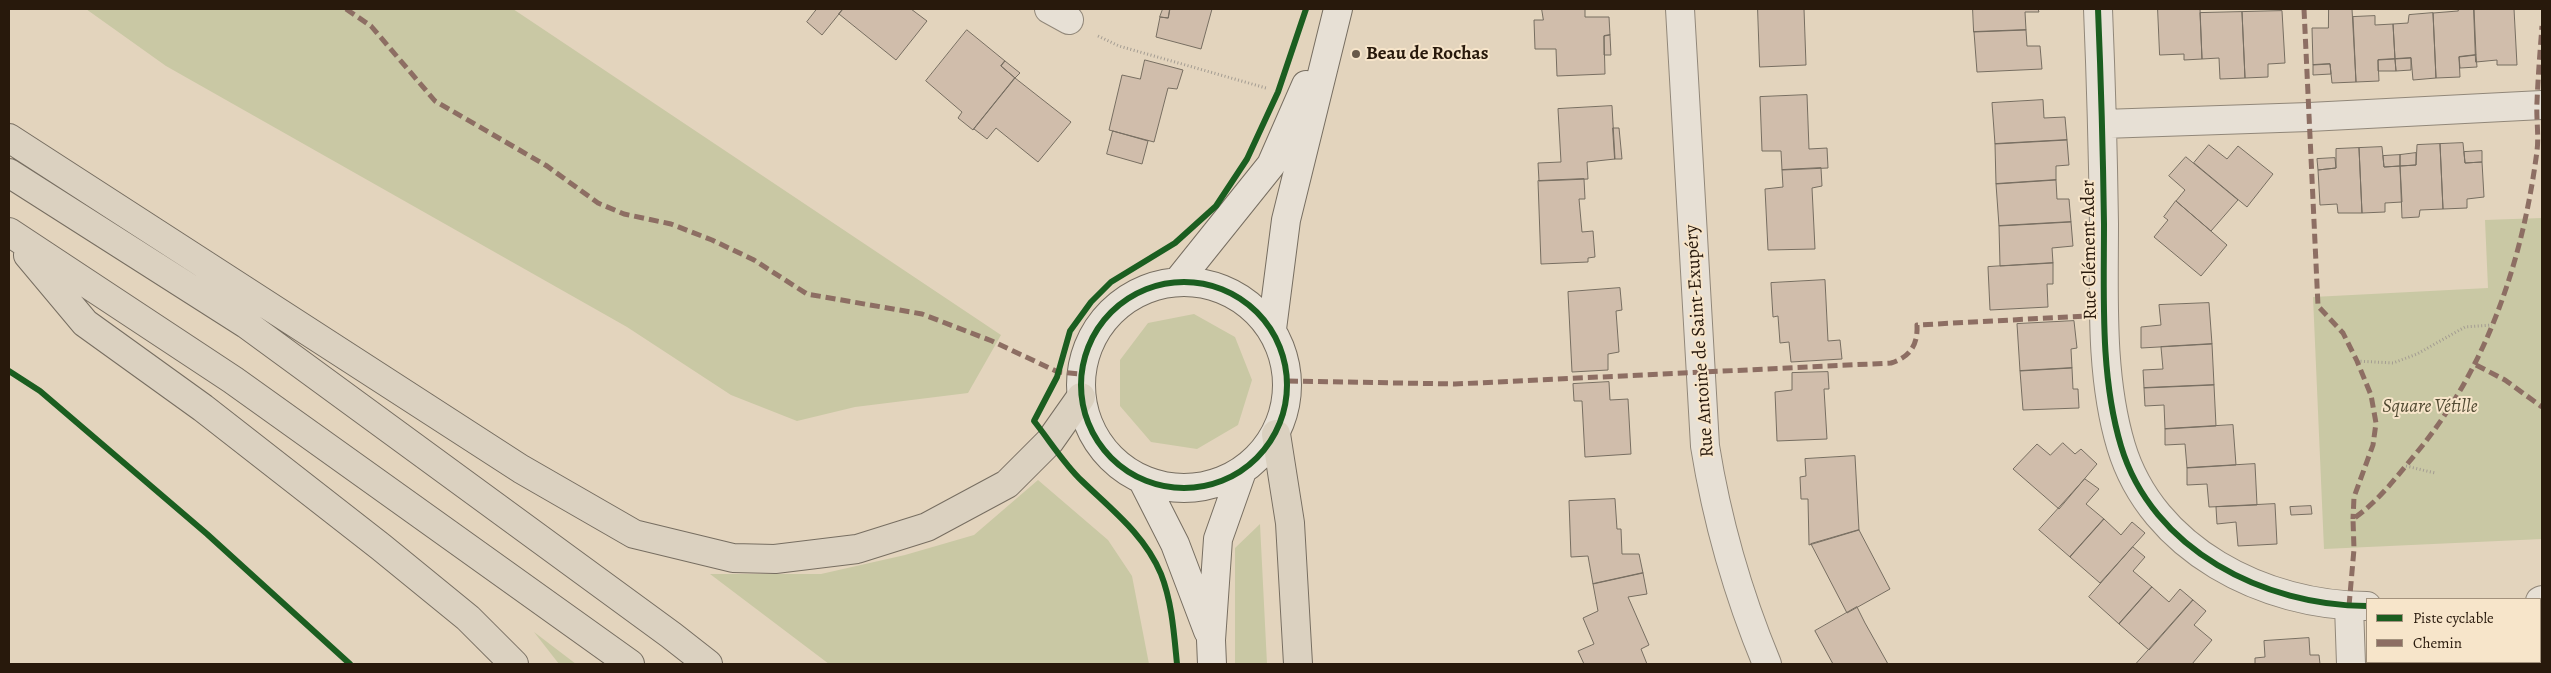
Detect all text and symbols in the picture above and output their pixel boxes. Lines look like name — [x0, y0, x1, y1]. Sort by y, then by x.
place label: Beau de Rochas — [1366, 43, 1488, 65]
marker: Beau de Rochas — [1350, 48, 1362, 60]
street label: Rue Clément Ader — [2077, 180, 2103, 320]
street label: Rue Antoine de Saint-Exupéry — [1680, 224, 1720, 458]
park label: Square Vétille — [2382, 396, 2478, 418]
legend — [2366, 598, 2541, 663]
text: Piste cyclable — [2413, 608, 2494, 628]
text: Chemin — [2413, 633, 2462, 653]

